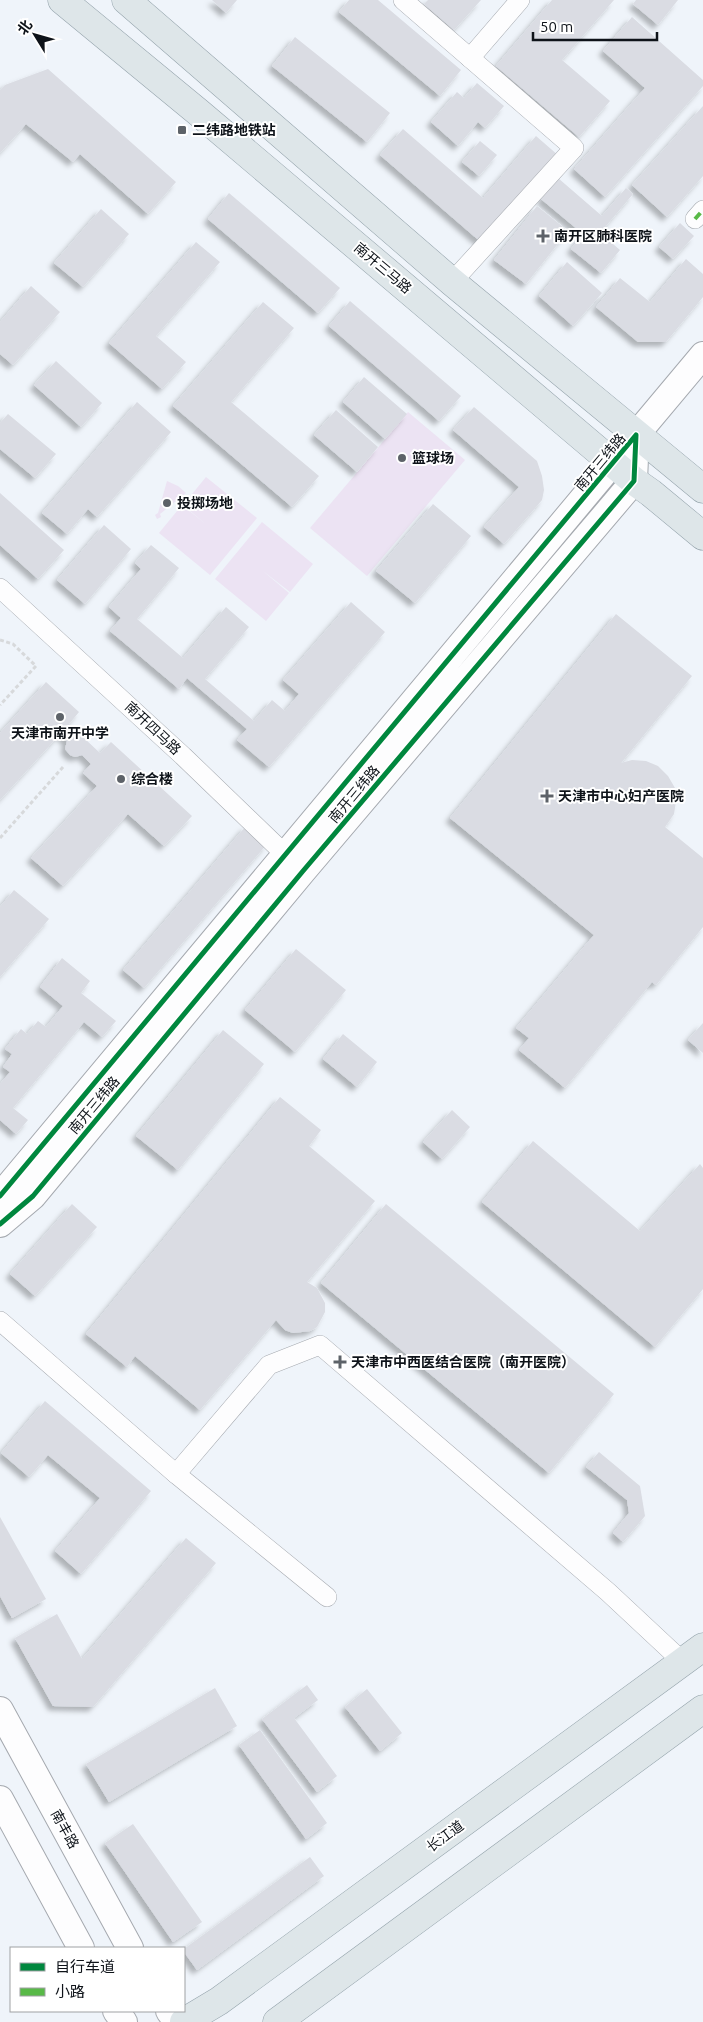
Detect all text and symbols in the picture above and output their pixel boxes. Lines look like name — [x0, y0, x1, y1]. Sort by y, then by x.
north arrow — [10, 10, 60, 60]
scale bar — [533, 10, 657, 42]
text: 北 — [14, 17, 35, 38]
text: 50 m — [540, 18, 573, 35]
place label: 二纬路地铁站 — [192, 122, 276, 138]
marker: 二纬路地铁站 — [176, 124, 188, 136]
place label: 南开区肺科医院 — [554, 228, 652, 244]
marker: 南开区肺科医院 — [536, 229, 550, 243]
street label: 南开三马路 — [351, 239, 415, 297]
street label: 南开三纬路 — [571, 430, 629, 494]
place label: 篮球场 — [412, 450, 454, 466]
marker: 篮球场 — [396, 452, 408, 464]
place label: 投掷场地 — [177, 495, 233, 511]
marker: 投掷场地 — [161, 497, 173, 509]
street label: 南开四马路 — [122, 698, 184, 758]
marker: 天津市南开中学 — [54, 711, 66, 723]
place label: 天津市南开中学 — [11, 725, 109, 741]
street label: 南开三纬路 — [325, 762, 383, 826]
place label: 综合楼 — [131, 771, 173, 787]
marker: 综合楼 — [115, 773, 127, 785]
place label: 天津市中心妇产医院 — [558, 788, 684, 804]
marker: 天津市中心妇产医院 — [540, 789, 554, 803]
street label: 南开三纬路 — [65, 1073, 123, 1137]
place label: 天津市中西医结合医院（南开医院） — [351, 1354, 575, 1370]
marker: 天津市中西医结合医院（南开医院） — [333, 1355, 347, 1369]
street label: 南丰路 — [48, 1807, 82, 1851]
street label: 长江道 — [423, 1817, 467, 1855]
legend — [10, 1947, 185, 2012]
text: 自行车道 — [55, 1958, 115, 1975]
text: 小路 — [55, 1983, 85, 2000]

